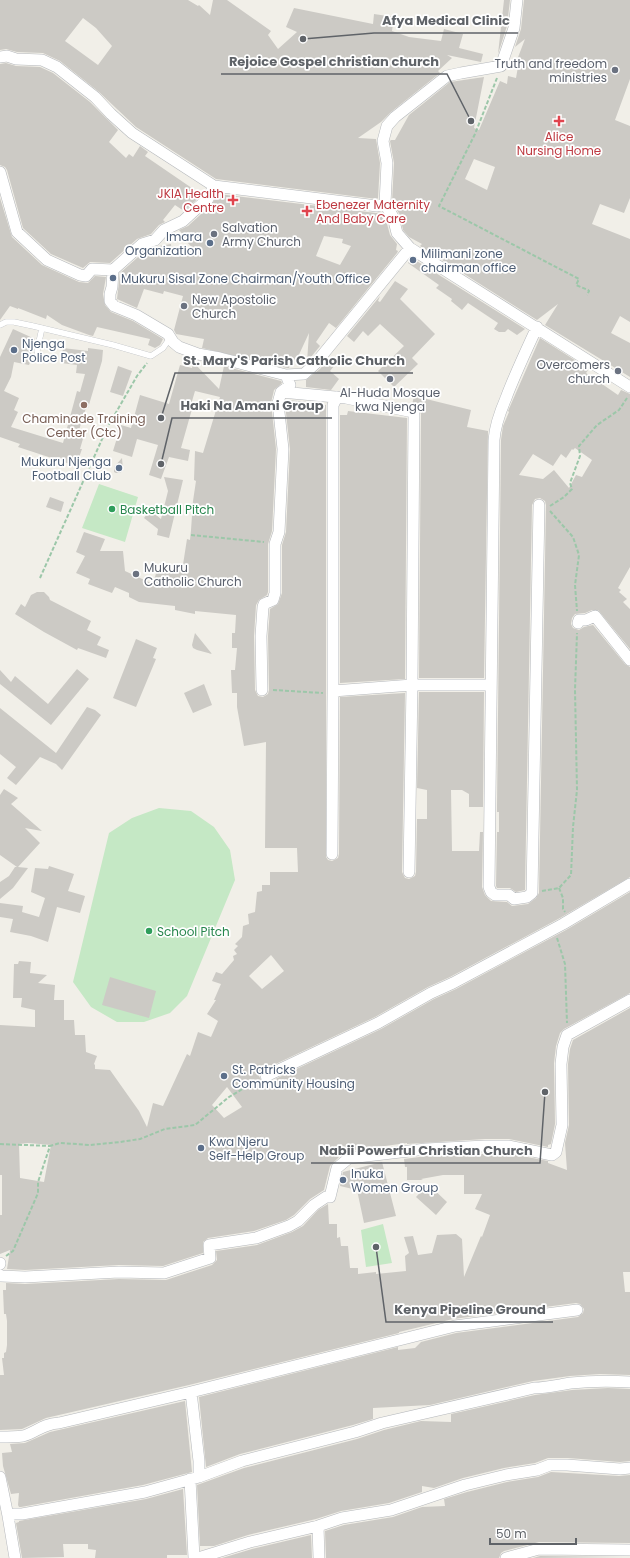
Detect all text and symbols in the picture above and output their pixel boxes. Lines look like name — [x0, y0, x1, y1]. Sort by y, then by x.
callout: Afya Medical Clinic — [374, 8, 518, 33]
text: Afya Medical Clinic — [382, 11, 510, 30]
callout: Rejoice Gospel christian church — [221, 49, 447, 74]
text: Rejoice Gospel christian church — [229, 52, 439, 71]
place label: Truth and freedom ministries — [495, 55, 607, 86]
marker: Truth and freedom ministries — [610, 65, 620, 75]
marker: Alice Nursing Home — [553, 115, 565, 127]
place label: Alice Nursing Home — [517, 128, 601, 159]
place label: JKIA Health Centre — [157, 185, 224, 216]
marker: JKIA Health Centre — [227, 194, 239, 206]
place label: Ebenezer Maternity And Baby Care — [316, 196, 430, 227]
marker: Ebenezer Maternity And Baby Care — [301, 205, 313, 217]
place label: Salvation Army Church — [222, 219, 301, 250]
place label: Imara Organization — [125, 228, 202, 259]
marker: Salvation Army Church — [209, 229, 219, 239]
marker: Imara Organization — [205, 238, 215, 248]
place label: Milimani zone chairman office — [421, 245, 516, 276]
marker: Milimani zone chairman office — [408, 255, 418, 265]
place label: Mukuru Sisal Zone Chairman/Youth Office — [121, 270, 370, 287]
marker: Mukuru Sisal Zone Chairman/Youth Office — [108, 273, 118, 283]
place label: New Apostolic Church — [192, 291, 276, 322]
marker: New Apostolic Church — [179, 301, 189, 311]
place label: Njenga Police Post — [22, 335, 86, 366]
marker: Njenga Police Post — [9, 345, 19, 355]
callout: St. Mary'S Parish Catholic Church — [175, 348, 413, 373]
text: St. Mary'S Parish Catholic Church — [183, 351, 405, 370]
place label: Overcomers church — [536, 356, 610, 387]
marker: Overcomers church — [613, 366, 623, 376]
marker: Al-Huda Mosque kwa Njenga — [385, 374, 395, 384]
place label: Al-Huda Mosque kwa Njenga — [340, 384, 440, 415]
callout: Haki Na Amani Group — [172, 393, 332, 418]
text: Haki Na Amani Group — [180, 396, 324, 415]
marker: Chaminade Training Center (Ctc) — [79, 400, 89, 410]
place label: Chaminade Training Center (Ctc) — [22, 410, 146, 441]
place label: Mukuru Njenga Football Club — [21, 453, 111, 484]
marker: Mukuru Njenga Football Club — [114, 463, 124, 473]
place label: Basketball Pitch — [120, 501, 214, 518]
marker: Basketball Pitch — [107, 504, 117, 514]
place label: Mukuru Catholic Church — [144, 559, 242, 590]
marker: Mukuru Catholic Church — [131, 569, 141, 579]
place label: School Pitch — [157, 923, 230, 940]
marker: School Pitch — [144, 926, 154, 936]
place label: St. Patricks Community Housing — [232, 1061, 355, 1092]
marker: St. Patricks Community Housing — [219, 1071, 229, 1081]
place label: Kwa Njeru Self-Help Group — [209, 1133, 304, 1164]
callout: Nabii Powerful Christian Church — [311, 1138, 540, 1163]
text: Nabii Powerful Christian Church — [319, 1141, 533, 1160]
marker: Kwa Njeru Self-Help Group — [196, 1143, 206, 1153]
place label: Inuka Women Group — [351, 1165, 438, 1196]
marker: Inuka Women Group — [338, 1175, 348, 1185]
callout: Kenya Pipeline Ground — [386, 1297, 553, 1322]
text: Kenya Pipeline Ground — [394, 1300, 546, 1319]
scale bar — [490, 1520, 576, 1546]
text: 50 m — [496, 1525, 527, 1542]

